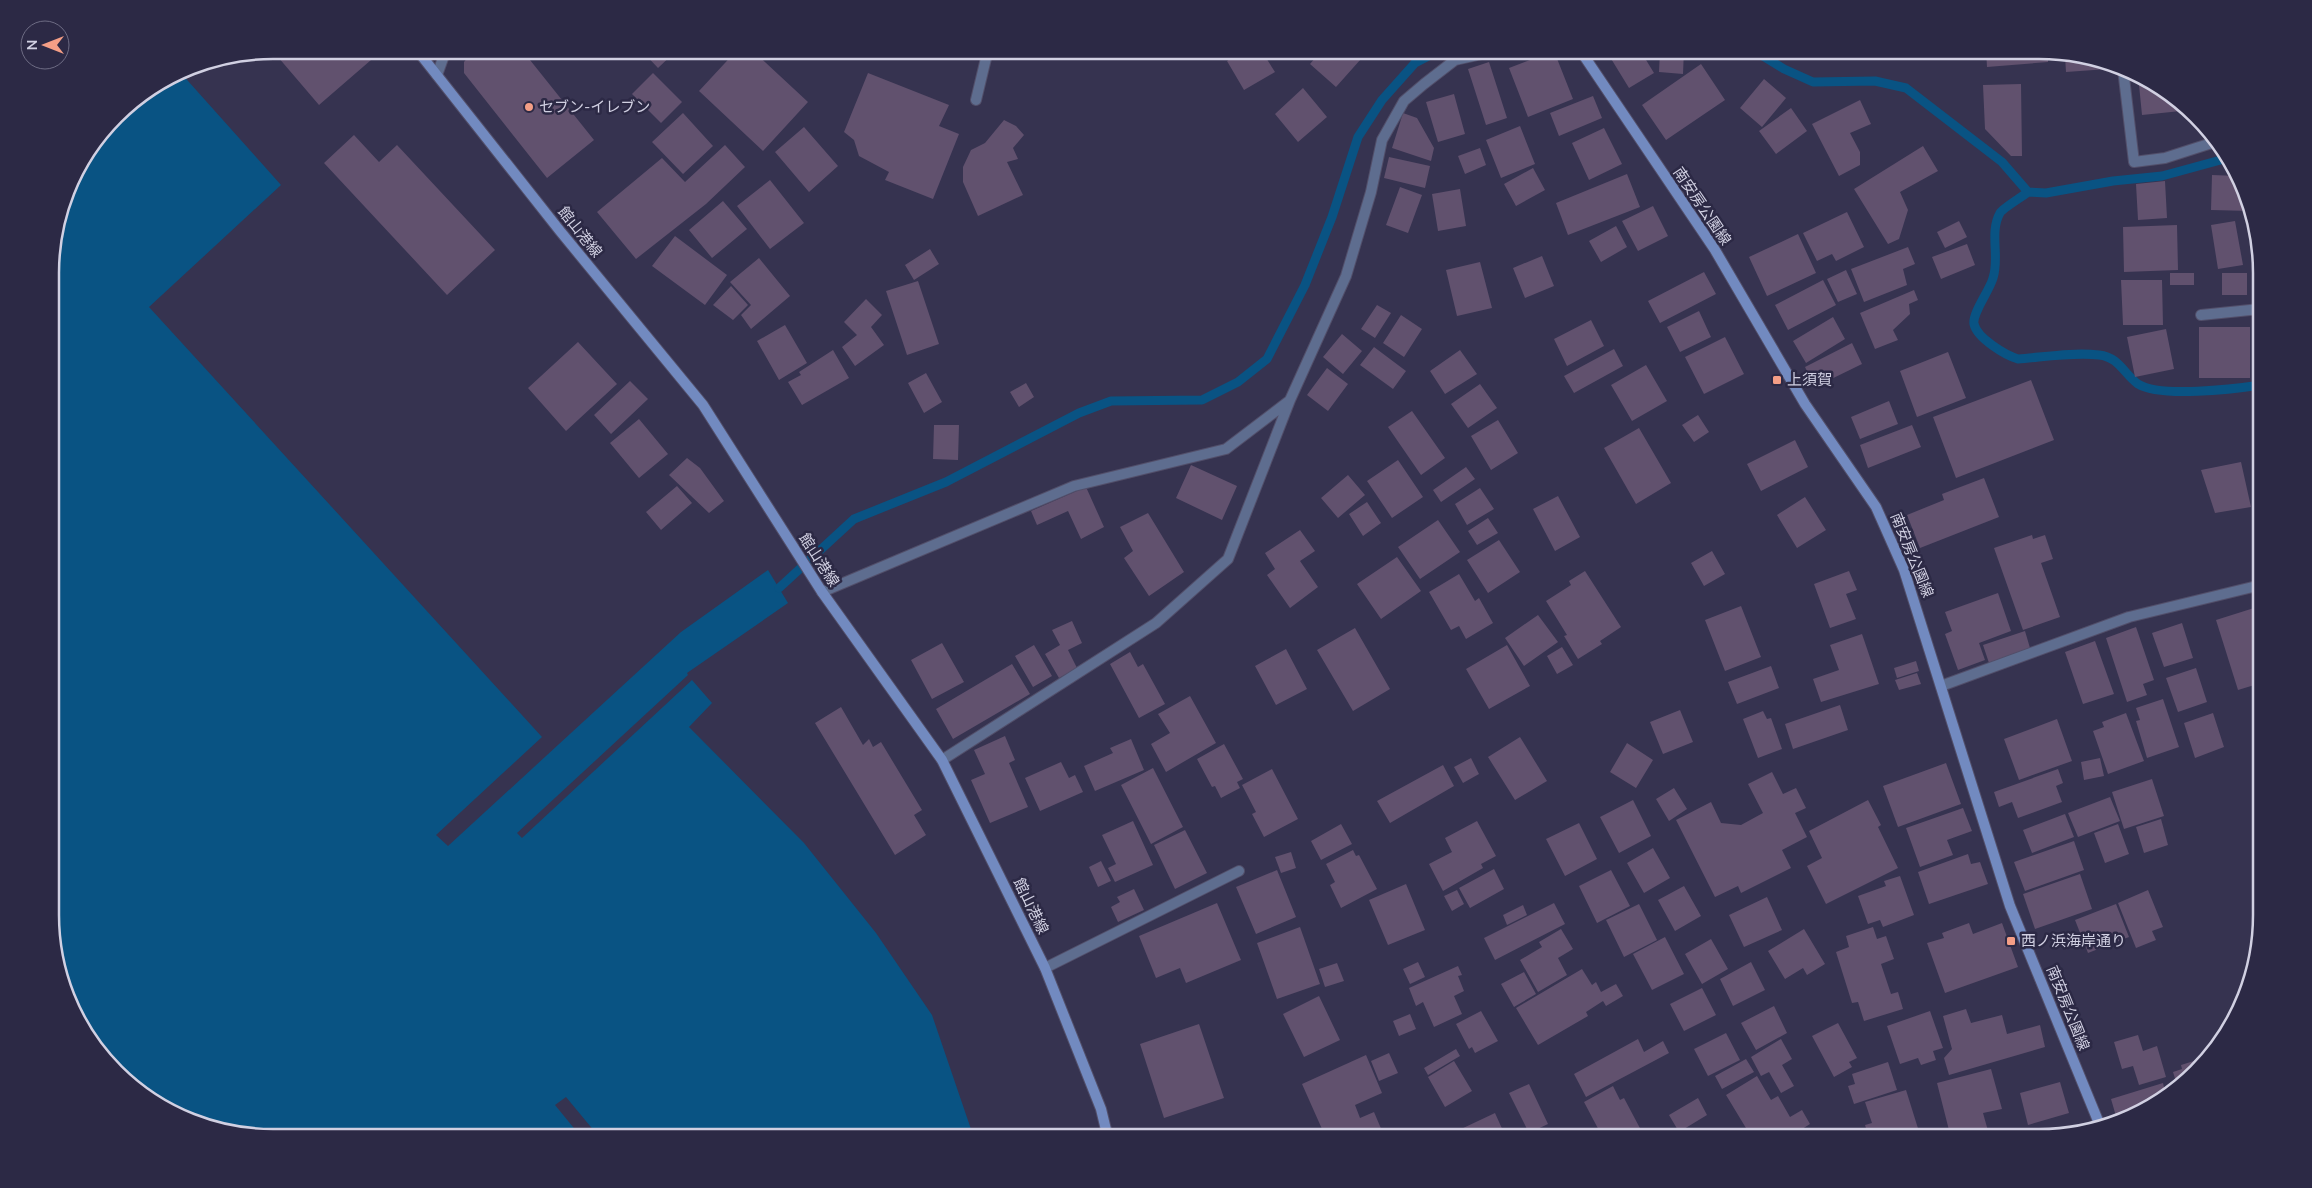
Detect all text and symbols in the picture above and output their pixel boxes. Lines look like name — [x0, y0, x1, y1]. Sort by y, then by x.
north arrow — [20, 20, 70, 70]
text: N — [23, 40, 42, 50]
place label: セブン-イレブン — [539, 97, 650, 117]
marker: セブン-イレブン — [523, 101, 535, 113]
street label: 南安房公園線 — [1669, 163, 1735, 249]
street label: 館山港線 — [553, 202, 607, 262]
place label: 上須賀 — [1787, 370, 1832, 390]
marker: 上須賀 — [1771, 374, 1783, 386]
street label: 南安房公園線 — [1886, 510, 1938, 600]
street label: 館山港線 — [794, 529, 844, 591]
street label: 館山港線 — [1009, 875, 1053, 937]
place label: 西ノ浜海岸通り — [2021, 931, 2126, 951]
marker: 西ノ浜海岸通り — [2005, 935, 2017, 947]
street label: 南安房公園線 — [2042, 963, 2094, 1053]

